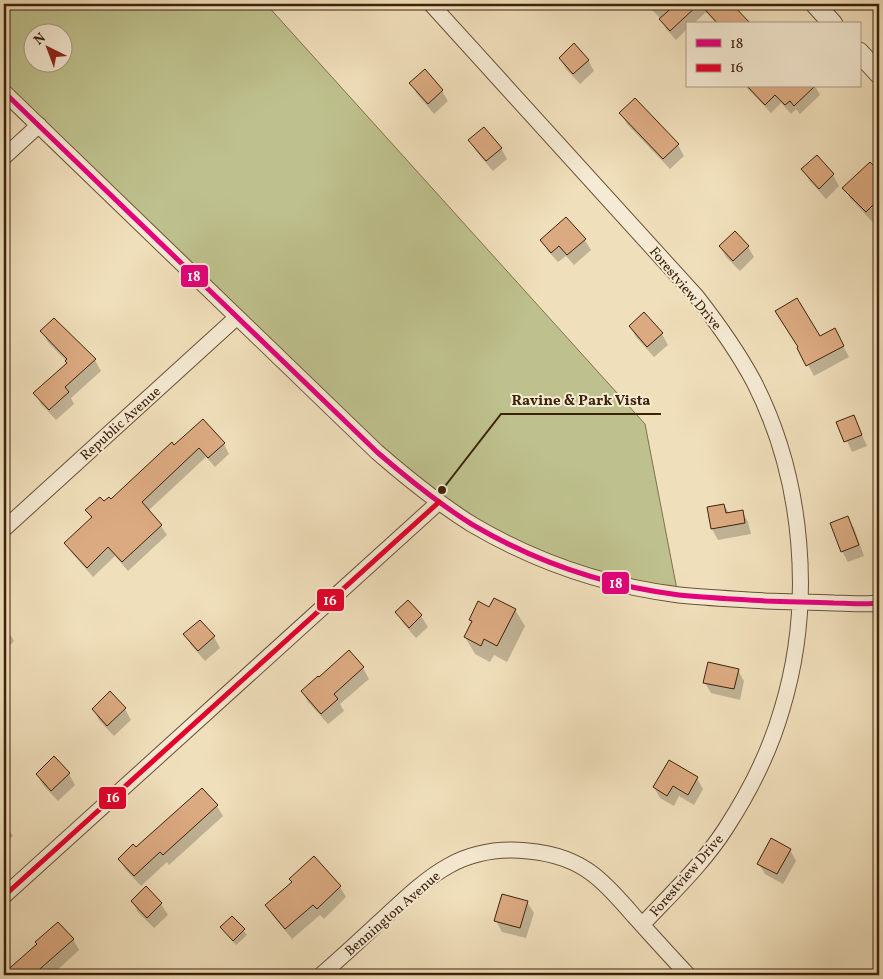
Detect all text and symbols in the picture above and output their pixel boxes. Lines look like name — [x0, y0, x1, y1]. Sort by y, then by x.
north arrow — [22, 22, 72, 72]
legend — [686, 22, 860, 88]
text: N — [30, 29, 50, 50]
text: 18 — [730, 34, 743, 55]
text: 16 — [730, 58, 743, 79]
street label: Forestview Drive — [644, 243, 726, 335]
line badge: 18 — [180, 264, 209, 288]
text: 18 — [187, 268, 201, 287]
street label: Republic Avenue — [77, 382, 166, 466]
callout: Ravine & Park Vista — [501, 384, 661, 414]
text: Ravine & Park Vista — [511, 391, 651, 412]
line badge: 18 — [601, 571, 630, 595]
text: 18 — [609, 575, 623, 594]
line badge: 16 — [316, 588, 345, 612]
text: 16 — [323, 592, 337, 611]
line badge: 16 — [98, 786, 127, 810]
text: 16 — [106, 789, 120, 808]
street label: Forestview Drive — [646, 830, 728, 921]
street label: Bennington Avenue — [341, 867, 445, 961]

